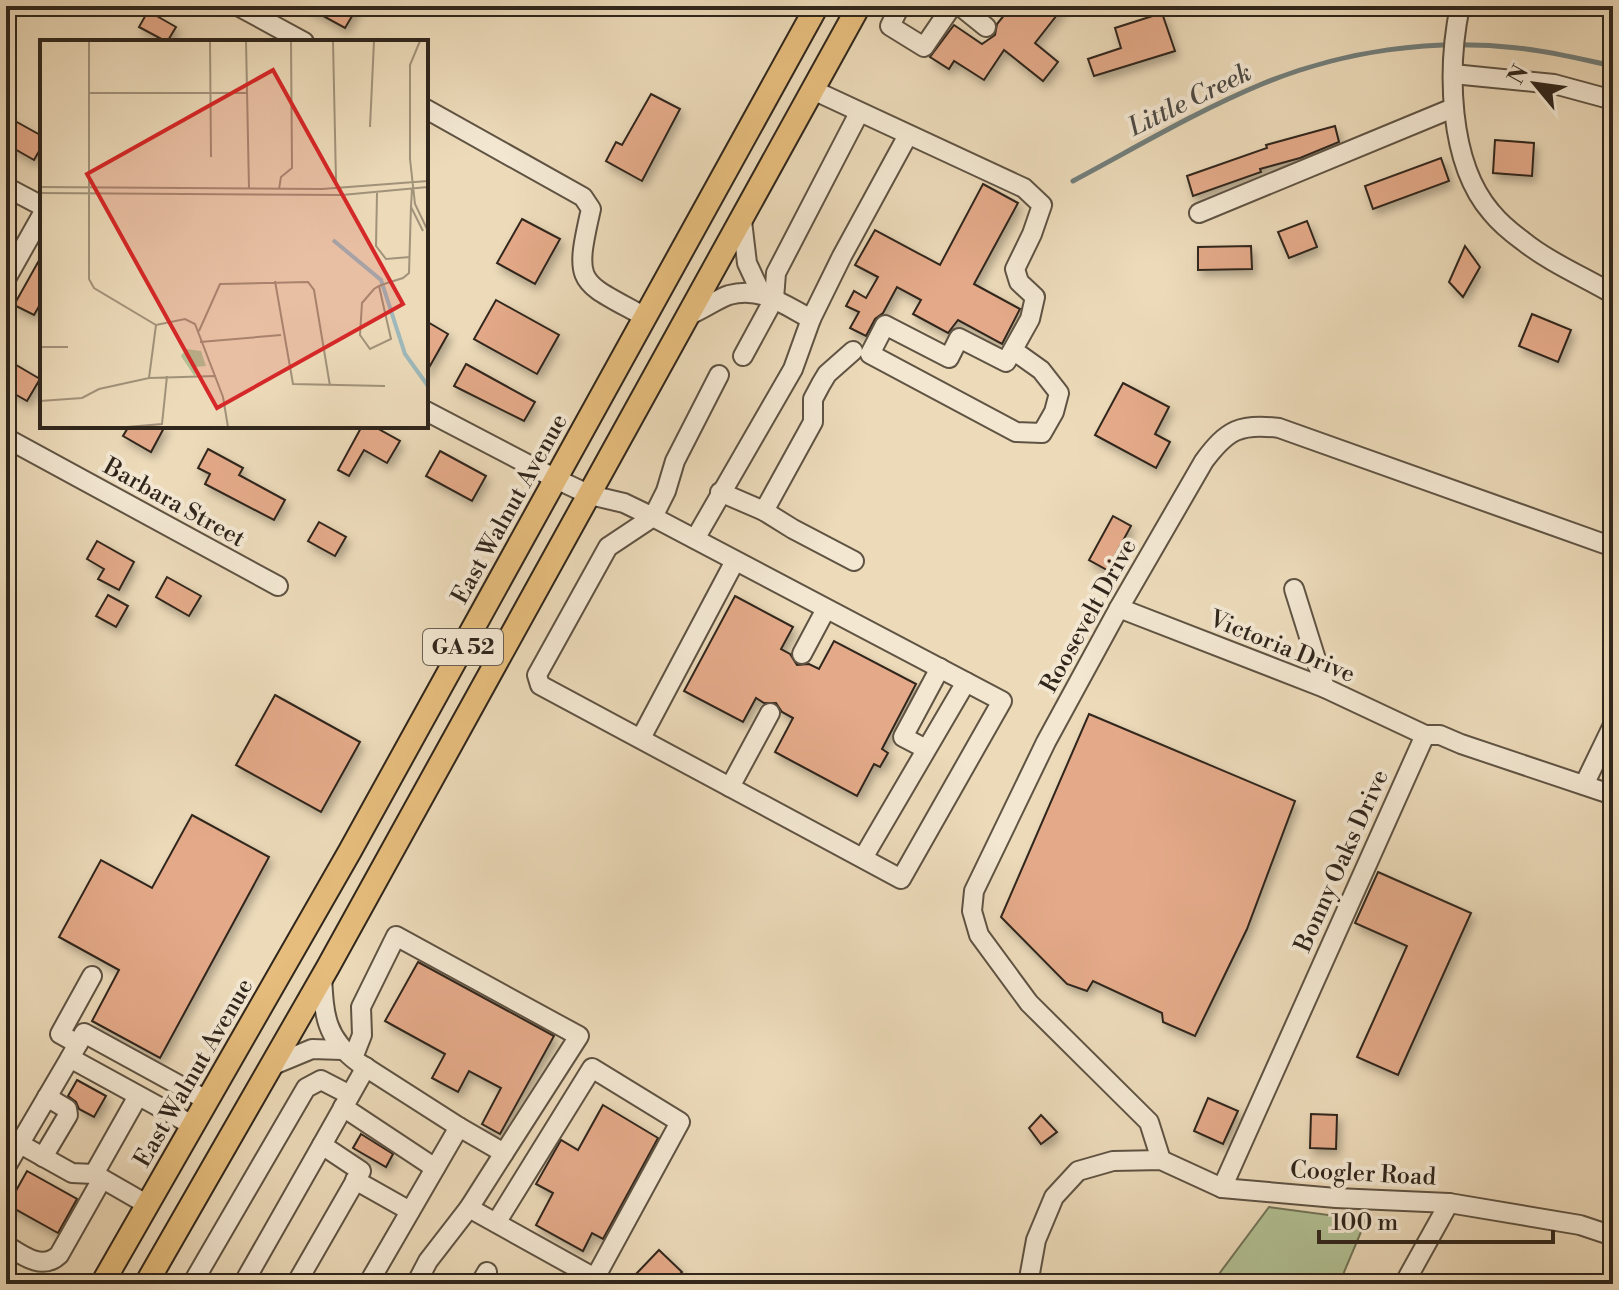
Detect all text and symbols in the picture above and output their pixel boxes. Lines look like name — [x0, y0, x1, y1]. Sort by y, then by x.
inset map — [40, 40, 428, 428]
north arrow — [1495, 44, 1575, 124]
water label: Little Creek — [1122, 56, 1257, 144]
text: N — [1503, 60, 1535, 89]
street label: East Walnut Avenue — [445, 409, 575, 609]
street label: Barbara Street — [97, 451, 251, 555]
street label: Roosevelt Drive — [1034, 534, 1144, 698]
street label: Victoria Drive — [1204, 604, 1359, 690]
road number: GA 52 — [423, 629, 503, 665]
street label: Bonny Oaks Drive — [1288, 765, 1396, 958]
street label: East Walnut Avenue — [128, 973, 260, 1173]
street label: Coogler Road — [1289, 1155, 1437, 1193]
scale bar — [1319, 1194, 1553, 1244]
text: 100 m — [1331, 1208, 1398, 1238]

